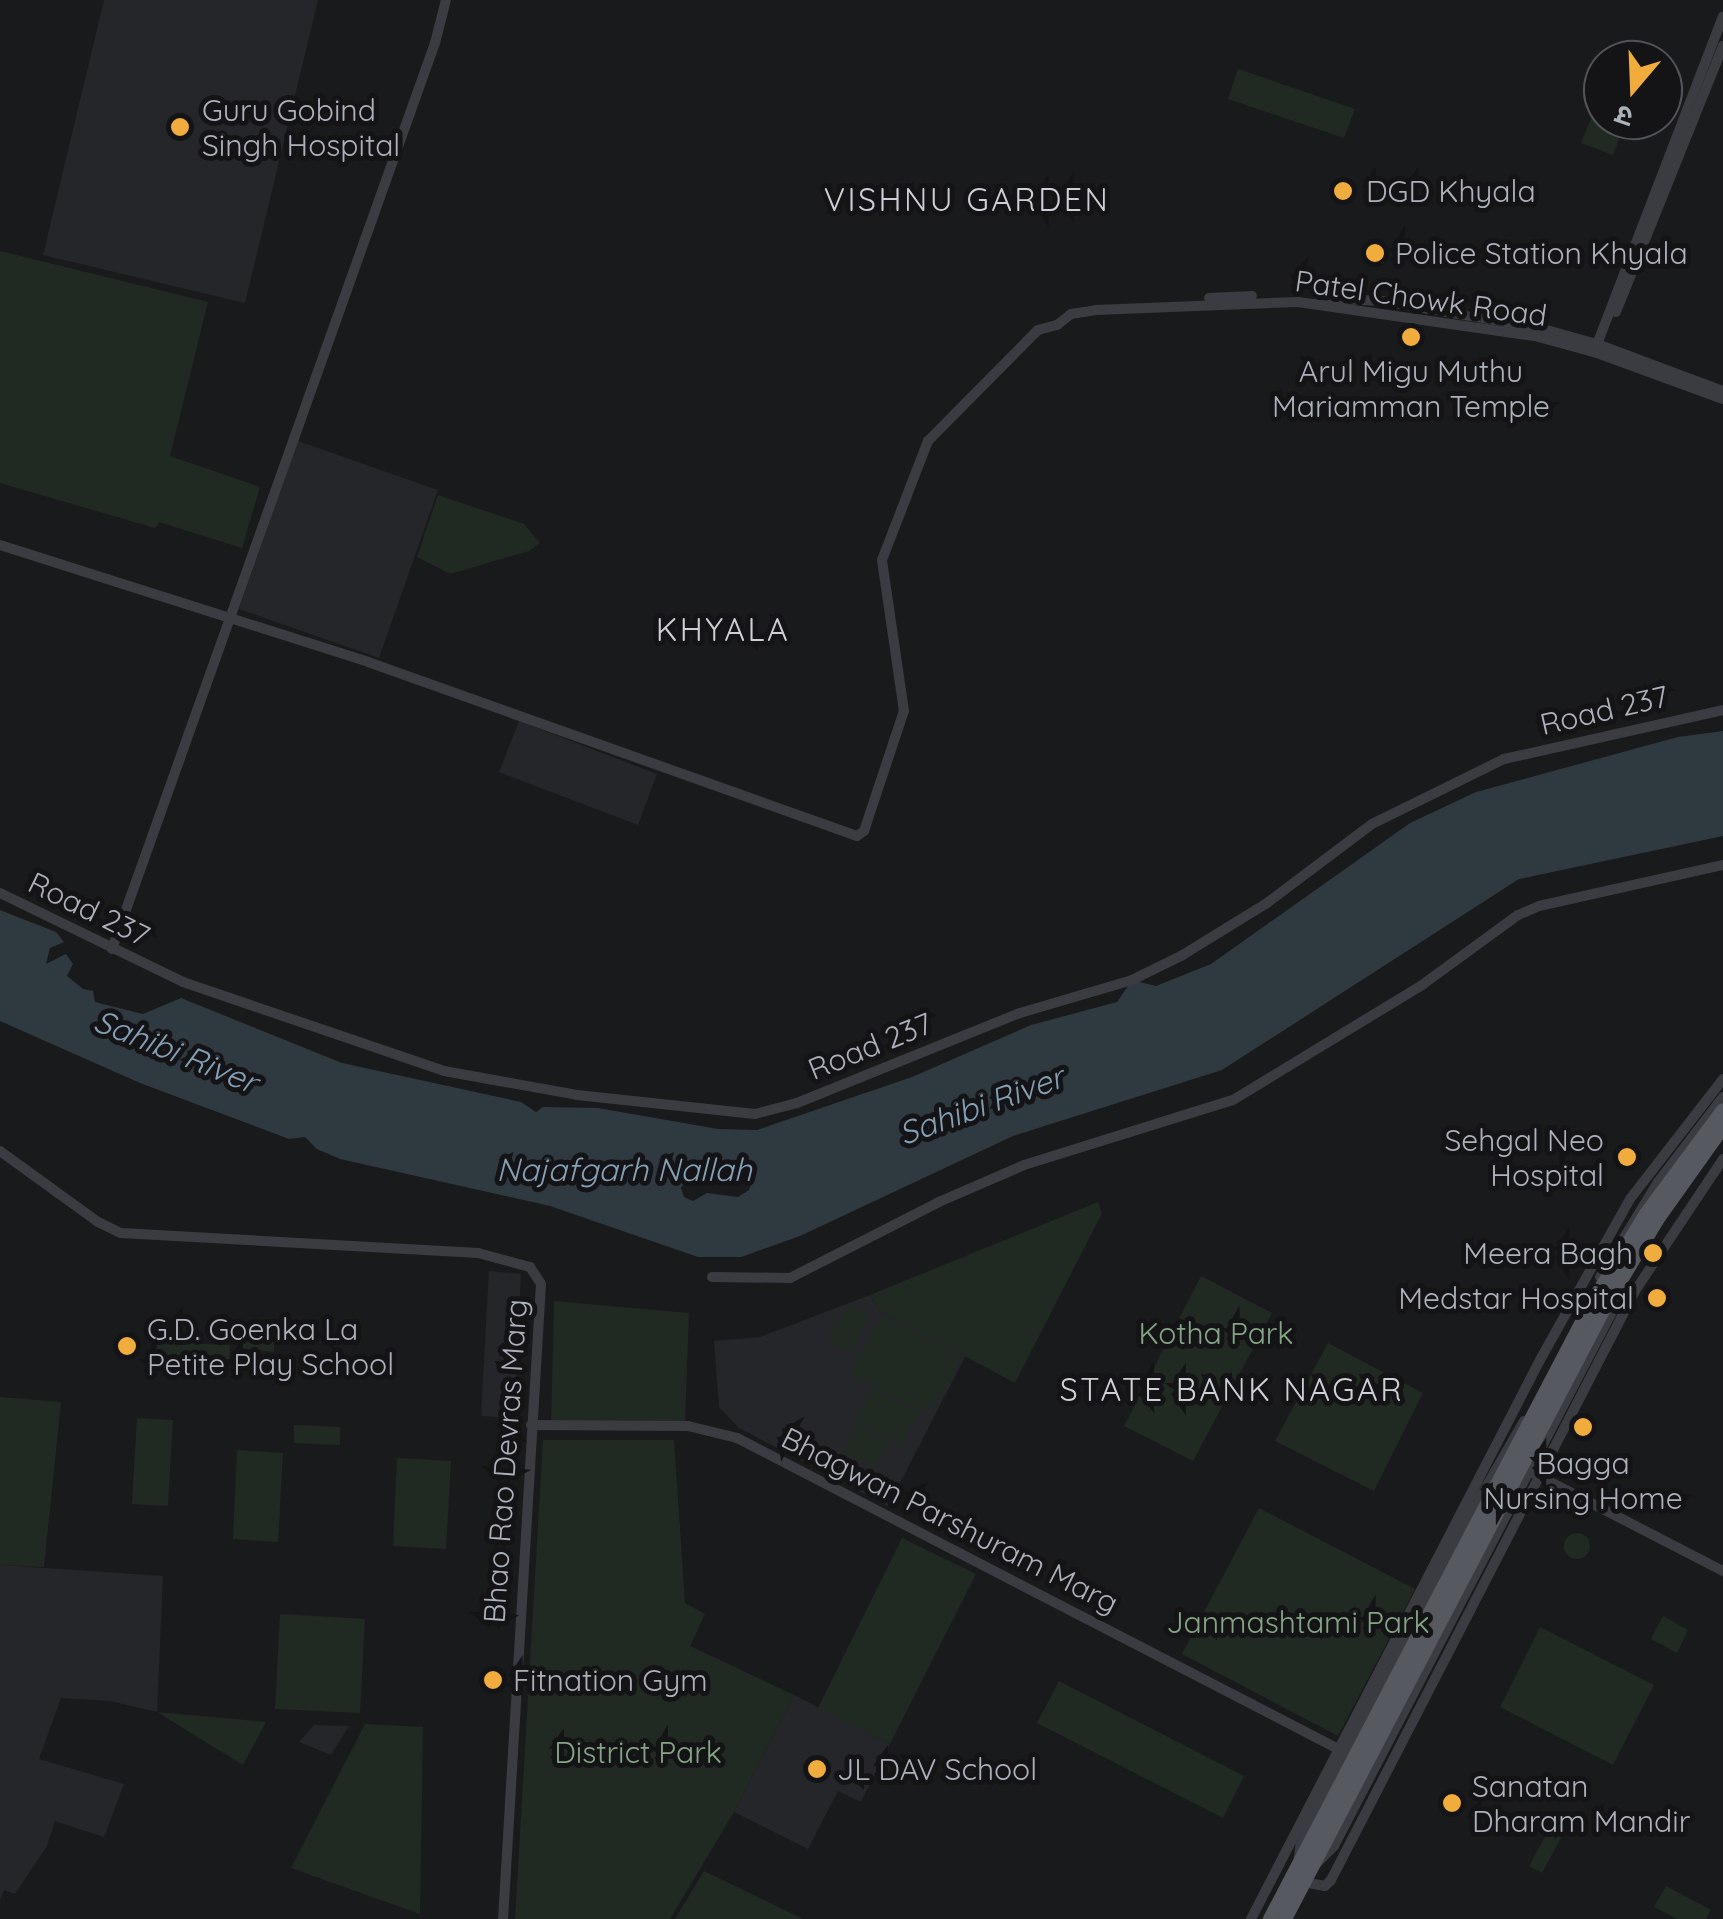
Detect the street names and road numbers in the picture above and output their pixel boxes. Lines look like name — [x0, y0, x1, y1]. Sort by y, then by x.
street label: Patel Chowk Road — [1293, 263, 1549, 333]
street label: Road 237 — [1536, 678, 1672, 742]
street label: Road 237 — [23, 864, 155, 954]
street label: Road 237 — [803, 1005, 937, 1087]
street label: Bhao Rao Devras Marg — [476, 1298, 534, 1624]
street label: Bhagwan Parshuram Marg — [776, 1419, 1124, 1621]

